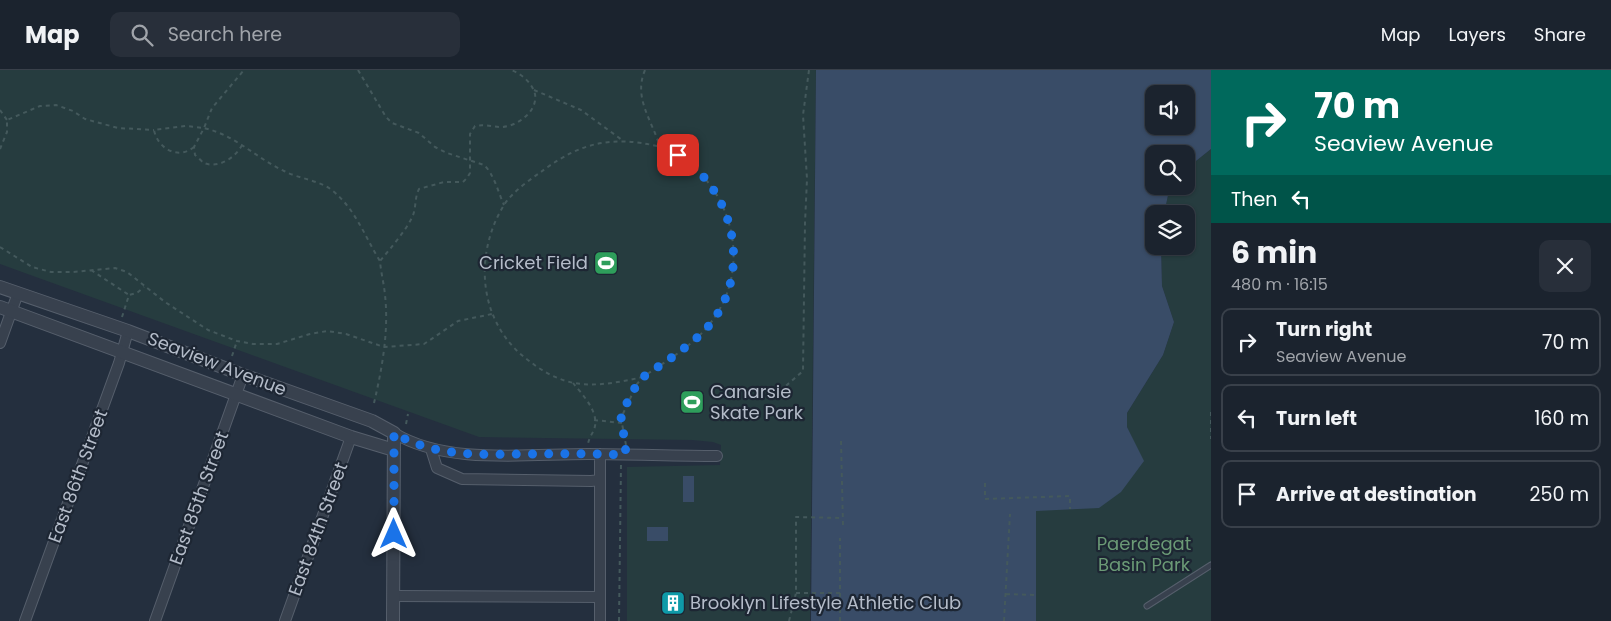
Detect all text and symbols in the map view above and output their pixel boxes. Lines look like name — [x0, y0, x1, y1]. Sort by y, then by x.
search box — [110, 12, 460, 57]
text: Map — [25, 18, 80, 51]
icon: search — [128, 21, 156, 49]
text: Search here — [168, 21, 282, 48]
text: Map — [1381, 22, 1421, 47]
text: Layers — [1449, 22, 1506, 47]
text: Share — [1534, 22, 1586, 47]
text: 70 m — [1314, 81, 1400, 130]
map controls — [1145, 85, 1195, 255]
button: sound — [1145, 85, 1195, 135]
icon: right — [1231, 90, 1296, 155]
text: Seaview Avenue — [1314, 128, 1493, 159]
pin — [657, 134, 699, 176]
icon: arrive — [664, 141, 692, 169]
button: search — [1145, 145, 1195, 195]
icon: left — [1287, 185, 1315, 213]
text: Then — [1231, 186, 1277, 213]
button: layers — [1145, 205, 1195, 255]
text: 6 min — [1231, 231, 1317, 274]
button: close — [1539, 240, 1591, 292]
place label: Cricket Field — [479, 250, 588, 275]
sports icon: Cricket Field — [593, 250, 619, 276]
text: 480 m · 16:15 — [1231, 273, 1328, 296]
text: Turn right — [1276, 316, 1372, 343]
street label: Seaview Avenue — [144, 326, 290, 401]
icon: right — [1233, 328, 1261, 356]
text: 70 m — [1542, 329, 1589, 356]
text: Seaview Avenue — [1276, 345, 1406, 368]
place label: Canarsie Skate Park — [710, 379, 804, 425]
sports icon: Canarsie Skate Park — [679, 389, 705, 415]
icon: left — [1233, 404, 1261, 432]
text: Turn left — [1276, 405, 1357, 432]
text: 160 m — [1534, 405, 1589, 432]
street label: East 86th Street — [42, 406, 113, 546]
street label: East 85th Street — [163, 428, 234, 568]
street label: East 84th Street — [282, 459, 353, 599]
icon: arrive — [1233, 480, 1261, 508]
text: Arrive at destination — [1276, 481, 1477, 508]
text: 250 m — [1530, 481, 1589, 508]
position arrow — [367, 507, 419, 559]
park label: Paerdegat Basin Park — [1097, 531, 1191, 577]
building icon: Brooklyn Lifestyle Athletic Club — [660, 590, 686, 616]
place label: Brooklyn Lifestyle Athletic Club — [690, 590, 961, 615]

